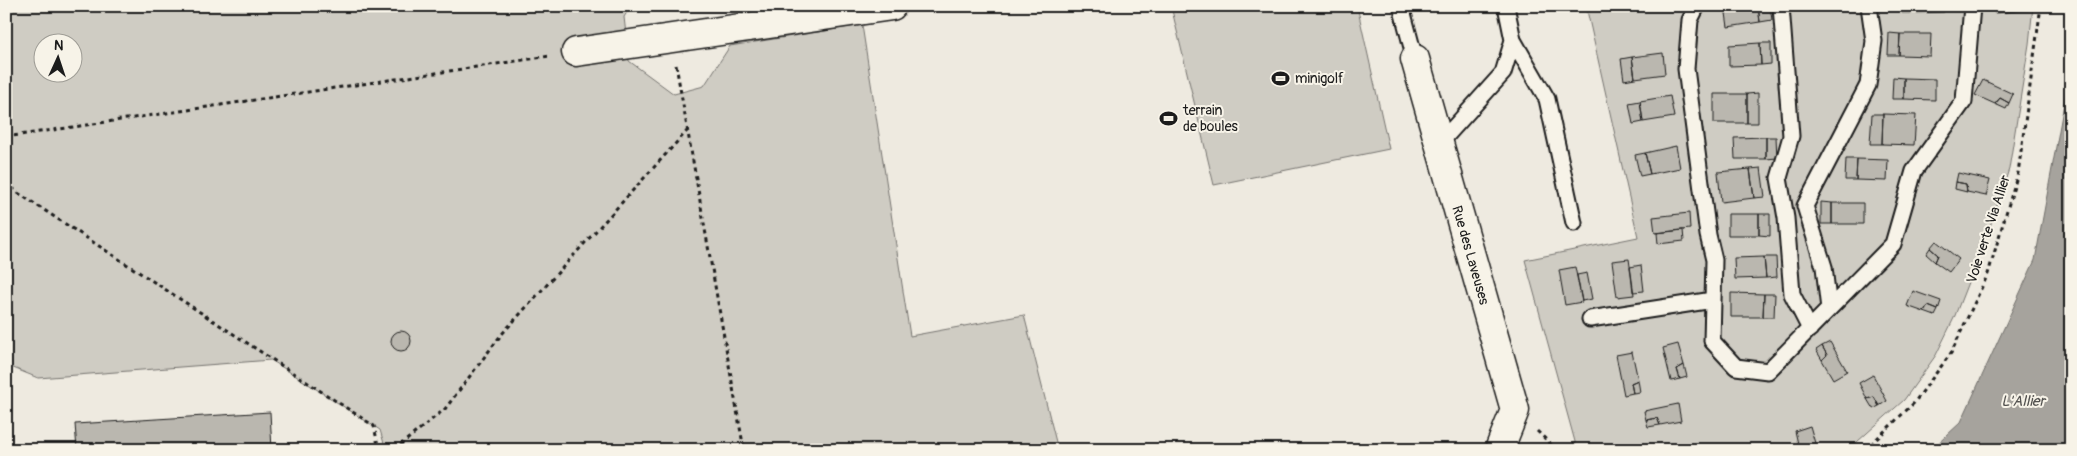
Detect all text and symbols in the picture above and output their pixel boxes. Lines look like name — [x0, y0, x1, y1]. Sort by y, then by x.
north arrow — [32, 32, 82, 82]
text: N — [53, 37, 64, 54]
sports icon: minigolf — [1271, 68, 1291, 88]
place label: minigolf — [1295, 70, 1344, 87]
place label: terrain de boules — [1182, 102, 1239, 135]
sports icon: terrain de boules — [1159, 108, 1179, 128]
street label: Voie verte Via Allier — [1963, 173, 2014, 285]
street label: Rue des Laveuses — [1448, 204, 1493, 307]
water label: L'Allier — [2001, 392, 2047, 411]

